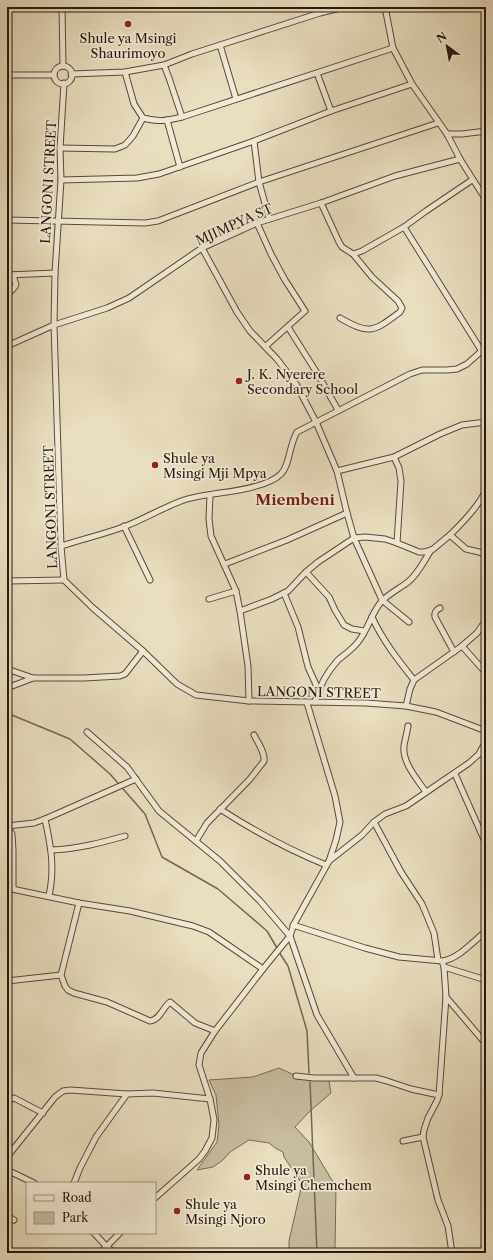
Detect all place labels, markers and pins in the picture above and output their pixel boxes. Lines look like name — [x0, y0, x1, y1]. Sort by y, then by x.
marker: Shule ya Msingi Shaurimoyo — [123, 19, 133, 29]
place label: Shule ya Msingi Shaurimoyo — [80, 30, 176, 61]
place label: J. K. Nyerere Secondary School — [245, 366, 358, 397]
marker: J. K. Nyerere Secondary School — [234, 376, 244, 386]
place label: Shule ya Msingi Mji Mpya — [163, 450, 267, 481]
marker: Shule ya Msingi Mji Mpya — [150, 460, 160, 470]
place label: Shule ya Msingi Chemchem — [255, 1162, 372, 1193]
marker: Shule ya Msingi Chemchem — [242, 1172, 252, 1182]
place label: Shule ya Msingi Njoro — [185, 1196, 266, 1227]
marker: Shule ya Msingi Njoro — [172, 1206, 182, 1216]

